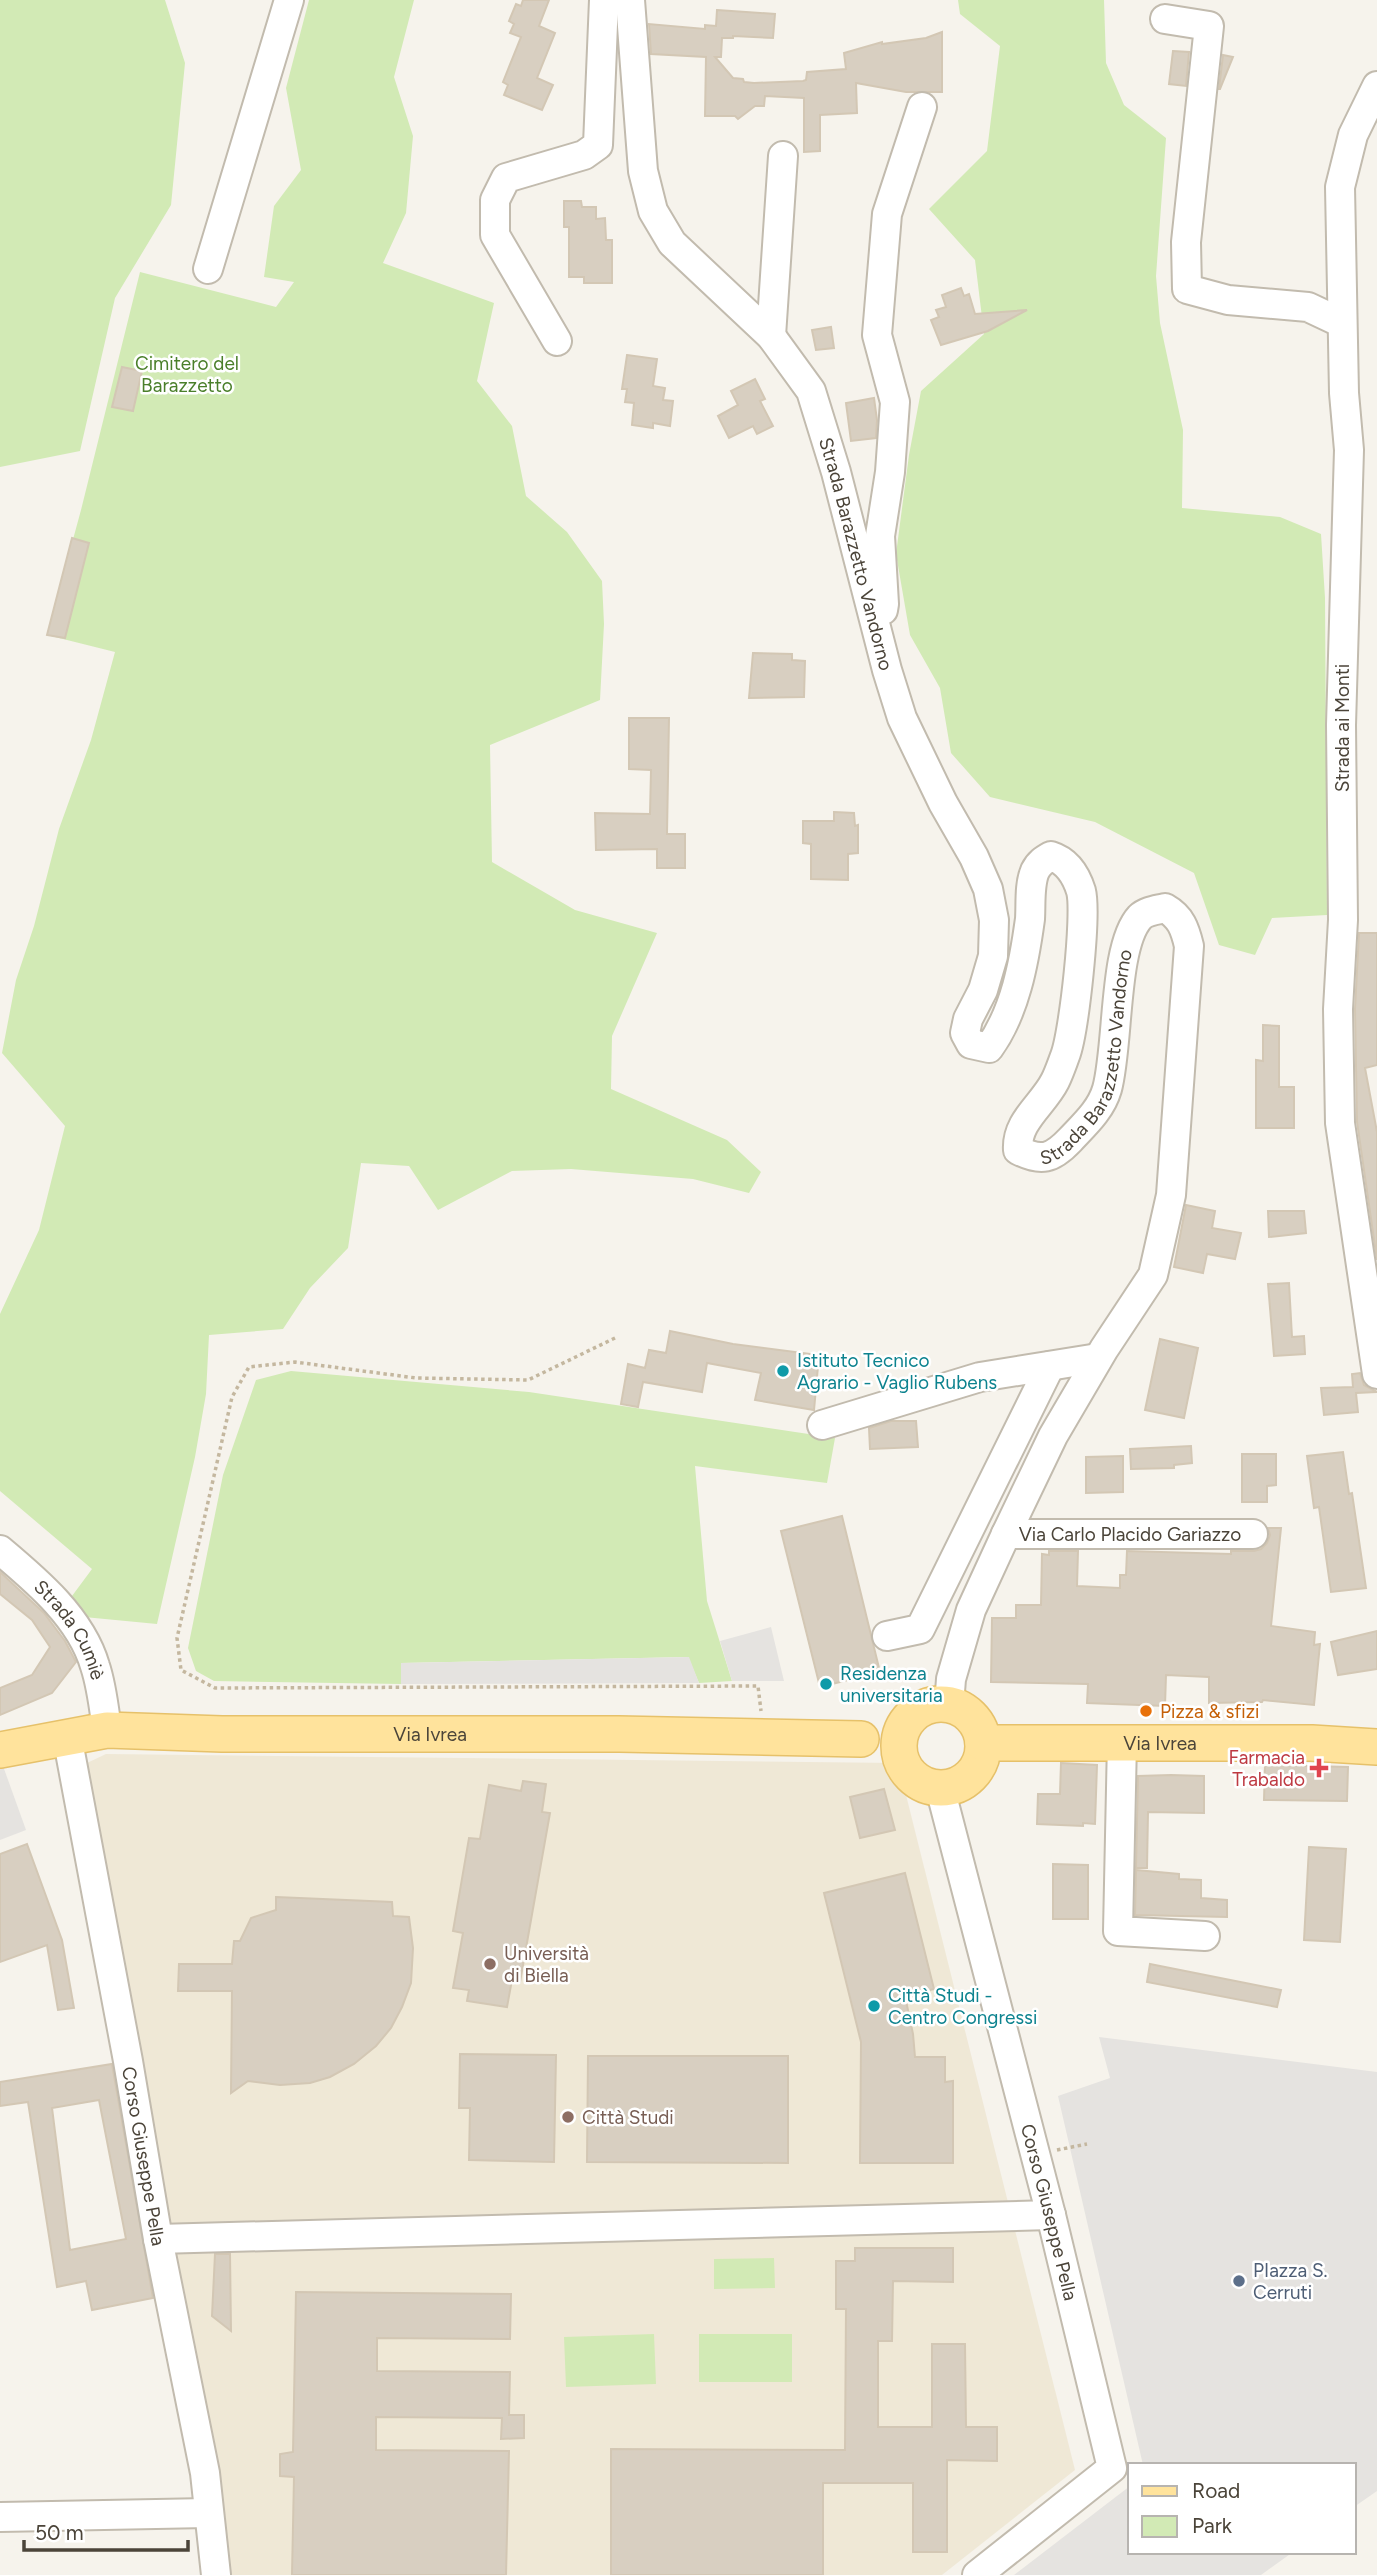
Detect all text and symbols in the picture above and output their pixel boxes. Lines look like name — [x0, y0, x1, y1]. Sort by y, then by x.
park label: Cimitero del Barazzetto — [135, 352, 239, 397]
street label: Strada Barazzetto Vandorno — [815, 435, 898, 673]
street label: Strada ai Monti — [1331, 664, 1354, 792]
street label: Strada Barazzetto Vandorno — [1038, 947, 1136, 1169]
place label: Istituto Tecnico Agrario - Vaglio Rubens — [797, 1349, 997, 1394]
marker: Istituto Tecnico Agrario - Vaglio Rubens — [775, 1363, 791, 1379]
street label: Via Carlo Placido Gariazzo — [1019, 1523, 1241, 1546]
street label: Strada Cumiè — [30, 1575, 110, 1682]
place label: Residenza universitaria — [840, 1662, 943, 1707]
marker: Residenza universitaria — [818, 1676, 834, 1692]
place label: Pizza & sfizi — [1160, 1700, 1259, 1723]
marker: Pizza & sfizi — [1138, 1703, 1154, 1719]
street label: Via Ivrea — [393, 1723, 467, 1746]
street label: Via Ivrea — [1123, 1732, 1197, 1755]
place label: Farmacia Trabaldo — [1228, 1746, 1305, 1791]
marker: Farmacia Trabaldo — [1311, 1760, 1327, 1776]
place label: Università di Biella — [504, 1942, 589, 1987]
marker: Università di Biella — [482, 1956, 498, 1972]
place label: Città Studi - Centro Congressi — [888, 1984, 1037, 2029]
marker: Città Studi - Centro Congressi — [866, 1998, 882, 2014]
street label: Corso Giuseppe Pella — [118, 2065, 171, 2248]
place label: Città Studi — [582, 2106, 674, 2129]
marker: Città Studi — [560, 2109, 576, 2125]
street label: Corso Giuseppe Pella — [1016, 2121, 1083, 2303]
place label: PIazza S. Cerruti — [1253, 2259, 1328, 2304]
marker: PIazza S. Cerruti — [1231, 2273, 1247, 2289]
legend — [1128, 2463, 1356, 2554]
text: Road — [1192, 2478, 1240, 2503]
scale bar — [24, 2508, 189, 2552]
text: Park — [1192, 2513, 1233, 2538]
text: 50 m — [35, 2520, 84, 2545]

